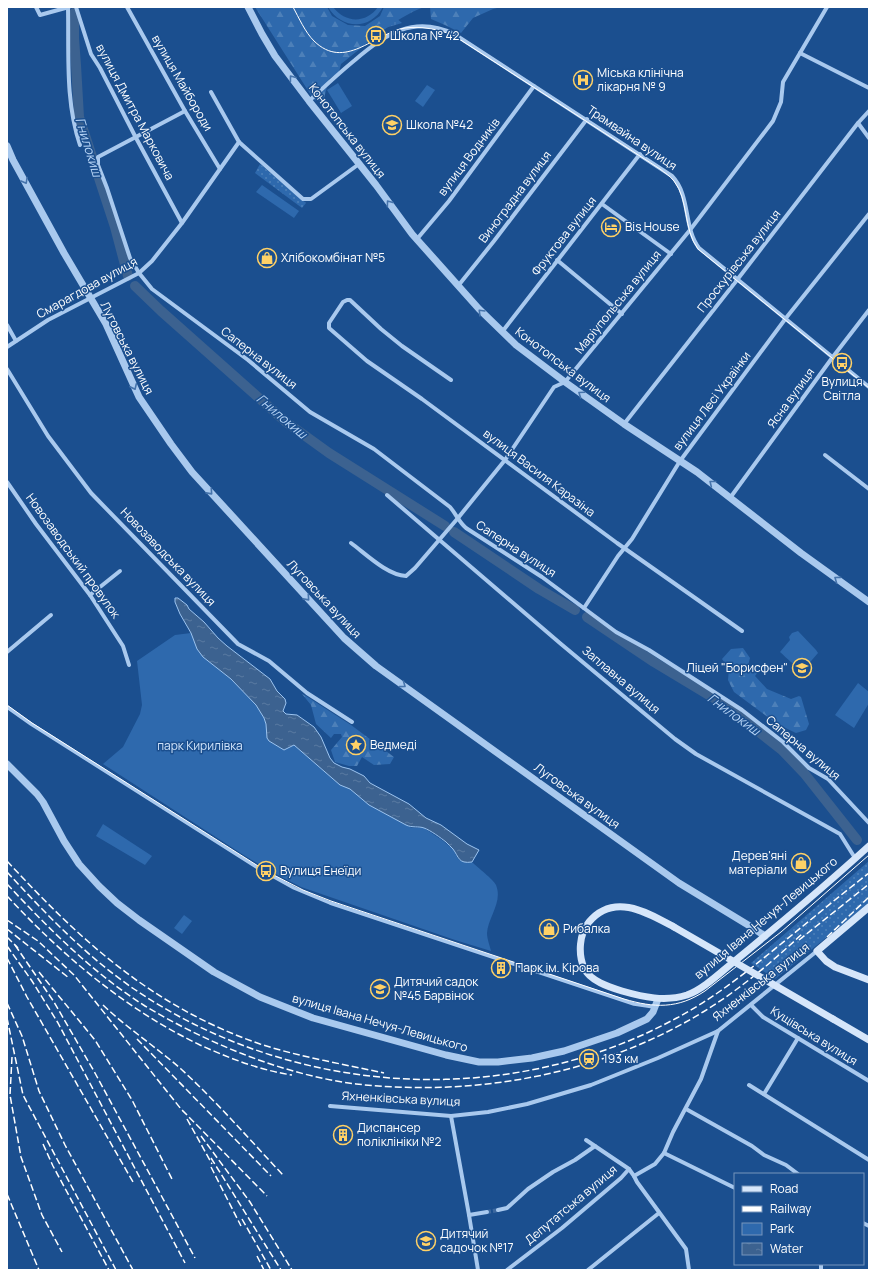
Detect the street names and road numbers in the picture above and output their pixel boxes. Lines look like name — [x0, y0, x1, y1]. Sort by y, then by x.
street label: вулиця Майбороди — [148, 31, 217, 134]
street label: вулиця Дмитра Марковича — [92, 41, 179, 183]
street label: Конотопська вулиця — [305, 80, 390, 182]
street label: Трамвайна вулиця — [584, 101, 681, 174]
street label: вулиця Водників — [434, 114, 504, 199]
street label: Виноградна вулиця — [474, 147, 555, 246]
street label: Фруктова вулиця — [527, 192, 600, 279]
street label: Проскурівська вулиця — [693, 206, 784, 316]
street label: Маріупольська вулиця — [571, 246, 665, 357]
street label: Смарагдова вулиця — [33, 253, 140, 322]
street label: Луговська вулиця — [97, 298, 158, 397]
street label: Саперна вулиця — [218, 322, 301, 393]
street label: Конотопська вулиця — [512, 323, 615, 406]
street label: вулиця Лесі Українки — [669, 348, 754, 454]
street label: Ясна вулиця — [763, 364, 818, 431]
street label: вулиця Василя Каразіна — [480, 425, 599, 520]
street label: Новозаводський провулок — [22, 490, 125, 623]
street label: Новозаводська вулиця — [117, 504, 220, 610]
street label: Саперна вулиця — [473, 516, 560, 581]
street label: Луговська вулиця — [283, 556, 365, 642]
street label: Заплавна вулиця — [579, 642, 664, 717]
street label: Саперна вулиця — [762, 711, 844, 784]
street label: Луговська вулиця — [531, 759, 624, 832]
street label: вулиця Івана Нечуя-Левицького — [691, 853, 841, 983]
street label: Яхненківська вулиця — [709, 938, 813, 1025]
street label: вулиця Івана Нечуя-Левицького — [290, 989, 470, 1056]
street label: Кущівська вулиця — [767, 1002, 861, 1069]
street label: Яхненківська вулиця — [341, 1087, 461, 1110]
street label: Депутатська вулиця — [521, 1161, 621, 1248]

